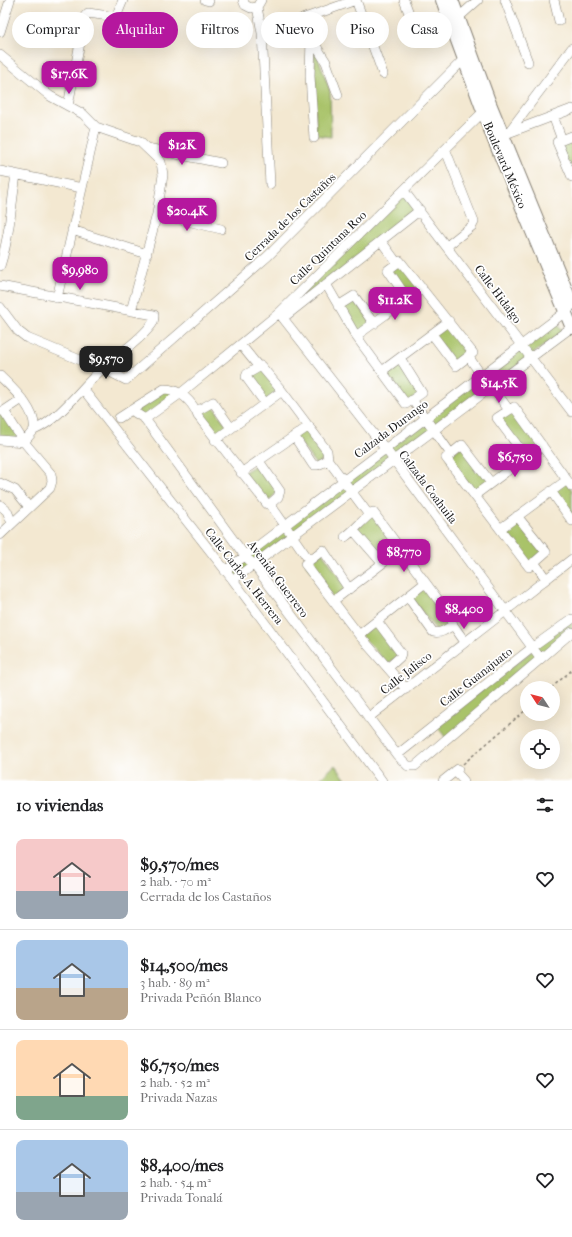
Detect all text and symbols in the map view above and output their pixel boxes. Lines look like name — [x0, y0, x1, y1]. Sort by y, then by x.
chip: Comprar — [12, 12, 94, 48]
chip: Alquilar — [102, 12, 178, 48]
chip: Filtros — [186, 12, 253, 48]
chip: Nuevo — [261, 12, 328, 48]
chip: Piso — [336, 12, 389, 48]
chip: Casa — [397, 12, 452, 48]
pin: $17.6K — [36, 61, 102, 95]
text: $17.6K — [51, 66, 87, 81]
street label: Boulevard México — [480, 120, 530, 210]
pin: $12K — [158, 132, 206, 166]
text: $12K — [168, 137, 196, 152]
street label: Cerrada de los Castaños — [242, 170, 339, 264]
pin: $20.4K — [154, 198, 220, 232]
text: $20.4K — [167, 203, 207, 218]
street label: Calle Quintana Roo — [287, 208, 369, 288]
pin: $9,980 — [47, 257, 113, 291]
text: $9,980 — [62, 262, 98, 277]
street label: Calle Hidalgo — [472, 262, 524, 326]
pin: $11.2K — [362, 287, 428, 321]
text: $11.2K — [377, 292, 413, 307]
pin: $9,570 — [73, 346, 139, 380]
text: $9,570 — [88, 351, 124, 366]
pin: $14.5K — [466, 370, 532, 404]
text: $14.5K — [481, 375, 517, 390]
street label: Calzada Durango — [351, 397, 431, 461]
pin: $6,750 — [482, 444, 548, 478]
street label: Calzada Coahuila — [396, 448, 460, 527]
text: $6,750 — [497, 449, 533, 464]
street label: Calle Carlos A. Herrera — [202, 525, 286, 627]
street label: Avenida Guerrero — [244, 537, 311, 620]
pin: $8,770 — [371, 539, 437, 573]
text: $8,770 — [386, 544, 422, 559]
pin: $8,400 — [431, 596, 497, 630]
text: $8,400 — [445, 601, 483, 616]
street label: Calle Guanajuato — [437, 644, 515, 710]
street label: Calle Jalisco — [378, 649, 434, 697]
north arrow — [520, 681, 560, 721]
map controls — [520, 681, 560, 769]
button: locate — [520, 729, 560, 769]
icon: filters — [534, 794, 556, 816]
text: 10 viviendas — [16, 795, 103, 815]
text: $9,570/mes — [140, 854, 219, 874]
icon: home — [48, 855, 96, 903]
icon: heart — [534, 868, 556, 890]
text: 2 hab. · 70 m² — [140, 874, 211, 889]
text: Cerrada de los Castaños — [140, 889, 271, 904]
text: $14,500/mes — [140, 955, 228, 975]
icon: home — [48, 956, 96, 1004]
icon: heart — [534, 969, 556, 991]
text: 3 hab. · 89 m² — [140, 975, 210, 990]
text: Privada Peñón Blanco — [140, 990, 261, 1005]
text: $6,750/mes — [140, 1055, 219, 1075]
icon: home — [48, 1056, 96, 1104]
icon: heart — [534, 1069, 556, 1091]
text: 2 hab. · 52 m² — [140, 1075, 210, 1090]
text: Privada Nazas — [140, 1090, 217, 1105]
text: $8,400/mes — [140, 1155, 224, 1175]
icon: home — [48, 1156, 96, 1204]
icon: heart — [534, 1169, 556, 1191]
text: 2 hab. · 54 m² — [140, 1175, 211, 1190]
text: Privada Tonalá — [140, 1190, 223, 1205]

